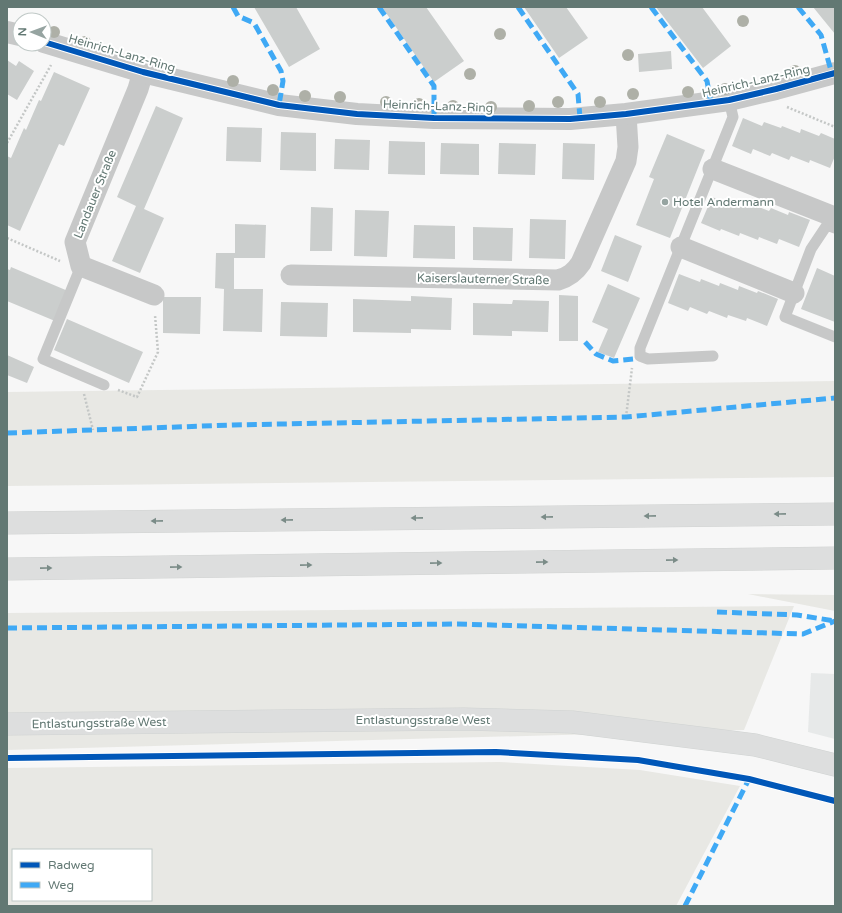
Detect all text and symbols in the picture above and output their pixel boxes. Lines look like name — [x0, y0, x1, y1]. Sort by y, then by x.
north arrow — [12, 12, 52, 52]
text: N — [16, 27, 29, 36]
street label: Heinrich-Lanz-Ring — [67, 31, 177, 75]
street label: Heinrich-Lanz-Ring — [701, 62, 811, 100]
street label: Heinrich-Lanz-Ring — [383, 97, 493, 115]
street label: Landauer Straße — [71, 148, 119, 240]
place label: Hotel Andermann — [673, 195, 774, 209]
marker: Hotel Andermann — [660, 197, 670, 207]
street label: Kaiserslauterner Straße — [417, 271, 550, 287]
one-way arrow — [774, 511, 786, 518]
one-way arrow — [643, 513, 656, 519]
one-way arrow — [540, 514, 553, 520]
one-way arrow — [410, 515, 423, 521]
one-way arrow — [280, 517, 293, 523]
one-way arrow — [150, 518, 163, 524]
one-way arrow — [666, 557, 679, 563]
one-way arrow — [536, 559, 549, 565]
one-way arrow — [430, 560, 443, 566]
one-way arrow — [300, 562, 313, 568]
one-way arrow — [170, 563, 182, 570]
one-way arrow — [40, 565, 53, 571]
street label: Entlastungsstraße West — [356, 713, 491, 727]
street label: Entlastungsstraße West — [31, 715, 167, 731]
legend — [12, 849, 152, 901]
text: Radweg — [48, 858, 95, 872]
text: Weg — [48, 878, 74, 892]

